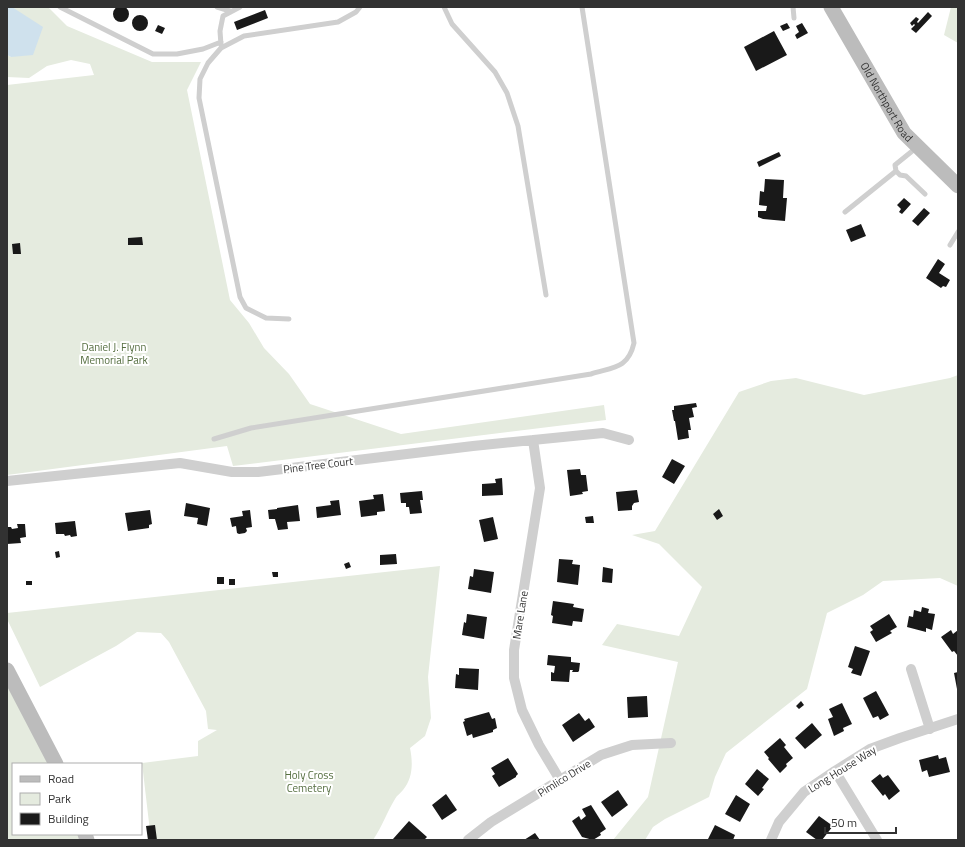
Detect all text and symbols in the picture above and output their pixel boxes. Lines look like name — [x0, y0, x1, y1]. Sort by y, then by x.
street label: Old Northport Road — [857, 59, 917, 146]
park label: Daniel J. Flynn Memorial Park — [80, 339, 148, 368]
street label: Pine Tree Court — [282, 453, 354, 477]
street label: Mare Lane — [508, 589, 532, 640]
street label: Long House Way — [805, 741, 880, 796]
street label: Pimlico Drive — [534, 755, 594, 801]
legend — [12, 763, 142, 835]
park label: Holy Cross Cemetery — [284, 767, 334, 796]
text: Road — [48, 769, 74, 788]
text: Park — [48, 789, 71, 808]
text: Building — [48, 809, 89, 828]
scale bar — [825, 809, 896, 835]
text: 50 m — [831, 813, 857, 832]

